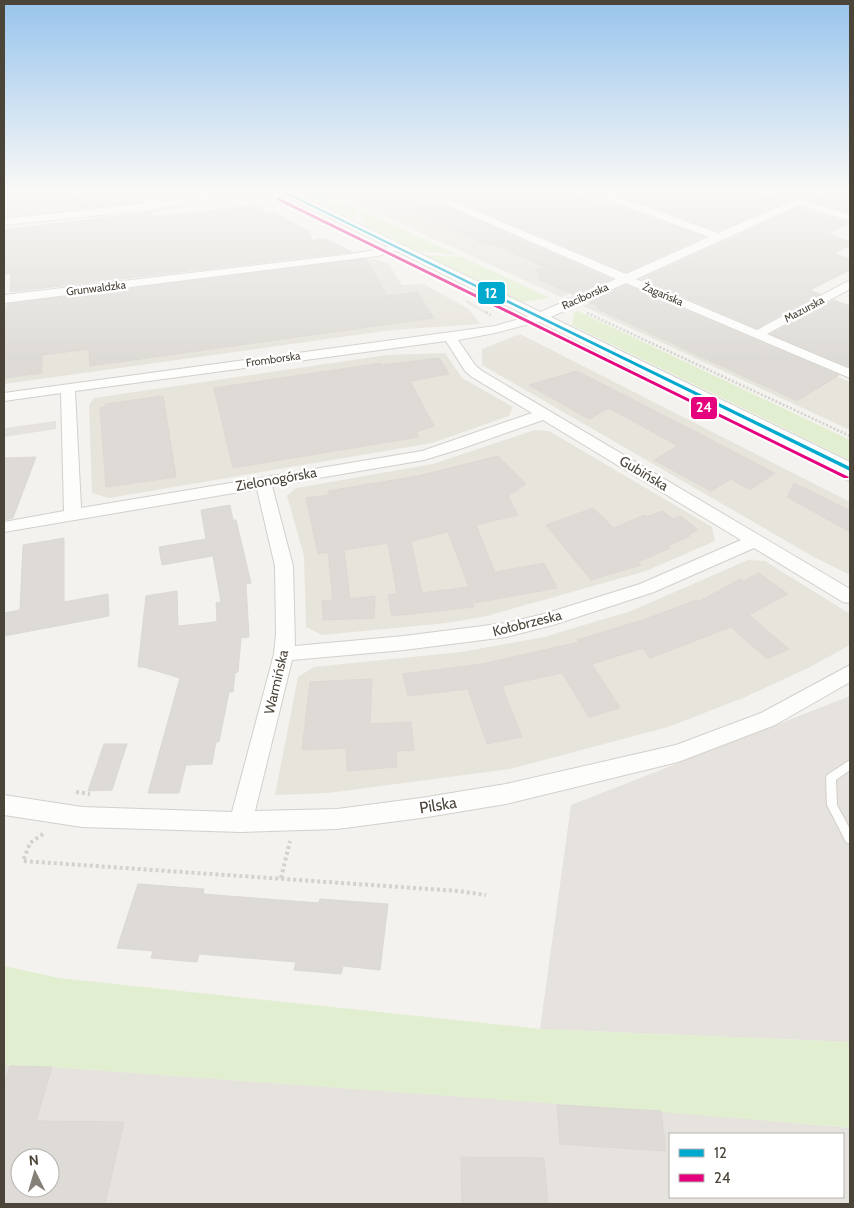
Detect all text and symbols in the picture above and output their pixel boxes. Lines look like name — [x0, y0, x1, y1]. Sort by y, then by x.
street label: Grunwaldzka — [65, 277, 127, 299]
street label: Raciborska — [560, 279, 611, 312]
street label: Żagańska — [641, 279, 686, 309]
line badge: 12 — [477, 281, 506, 305]
text: 12 — [485, 284, 497, 302]
street label: Mazurska — [782, 292, 827, 325]
street label: Fromborska — [245, 348, 302, 370]
line badge: 24 — [690, 396, 718, 420]
text: 24 — [696, 398, 712, 416]
street label: Gubińska — [616, 451, 672, 495]
street label: Zielonogórska — [234, 463, 318, 495]
street label: Kołobrzeska — [491, 606, 564, 640]
street label: Warmińska — [260, 648, 292, 716]
street label: Pilska — [418, 793, 458, 817]
legend — [669, 1133, 844, 1198]
text: 12 — [714, 1144, 727, 1162]
north arrow — [10, 1148, 60, 1198]
text: N — [28, 1151, 40, 1169]
text: 24 — [714, 1169, 731, 1187]

